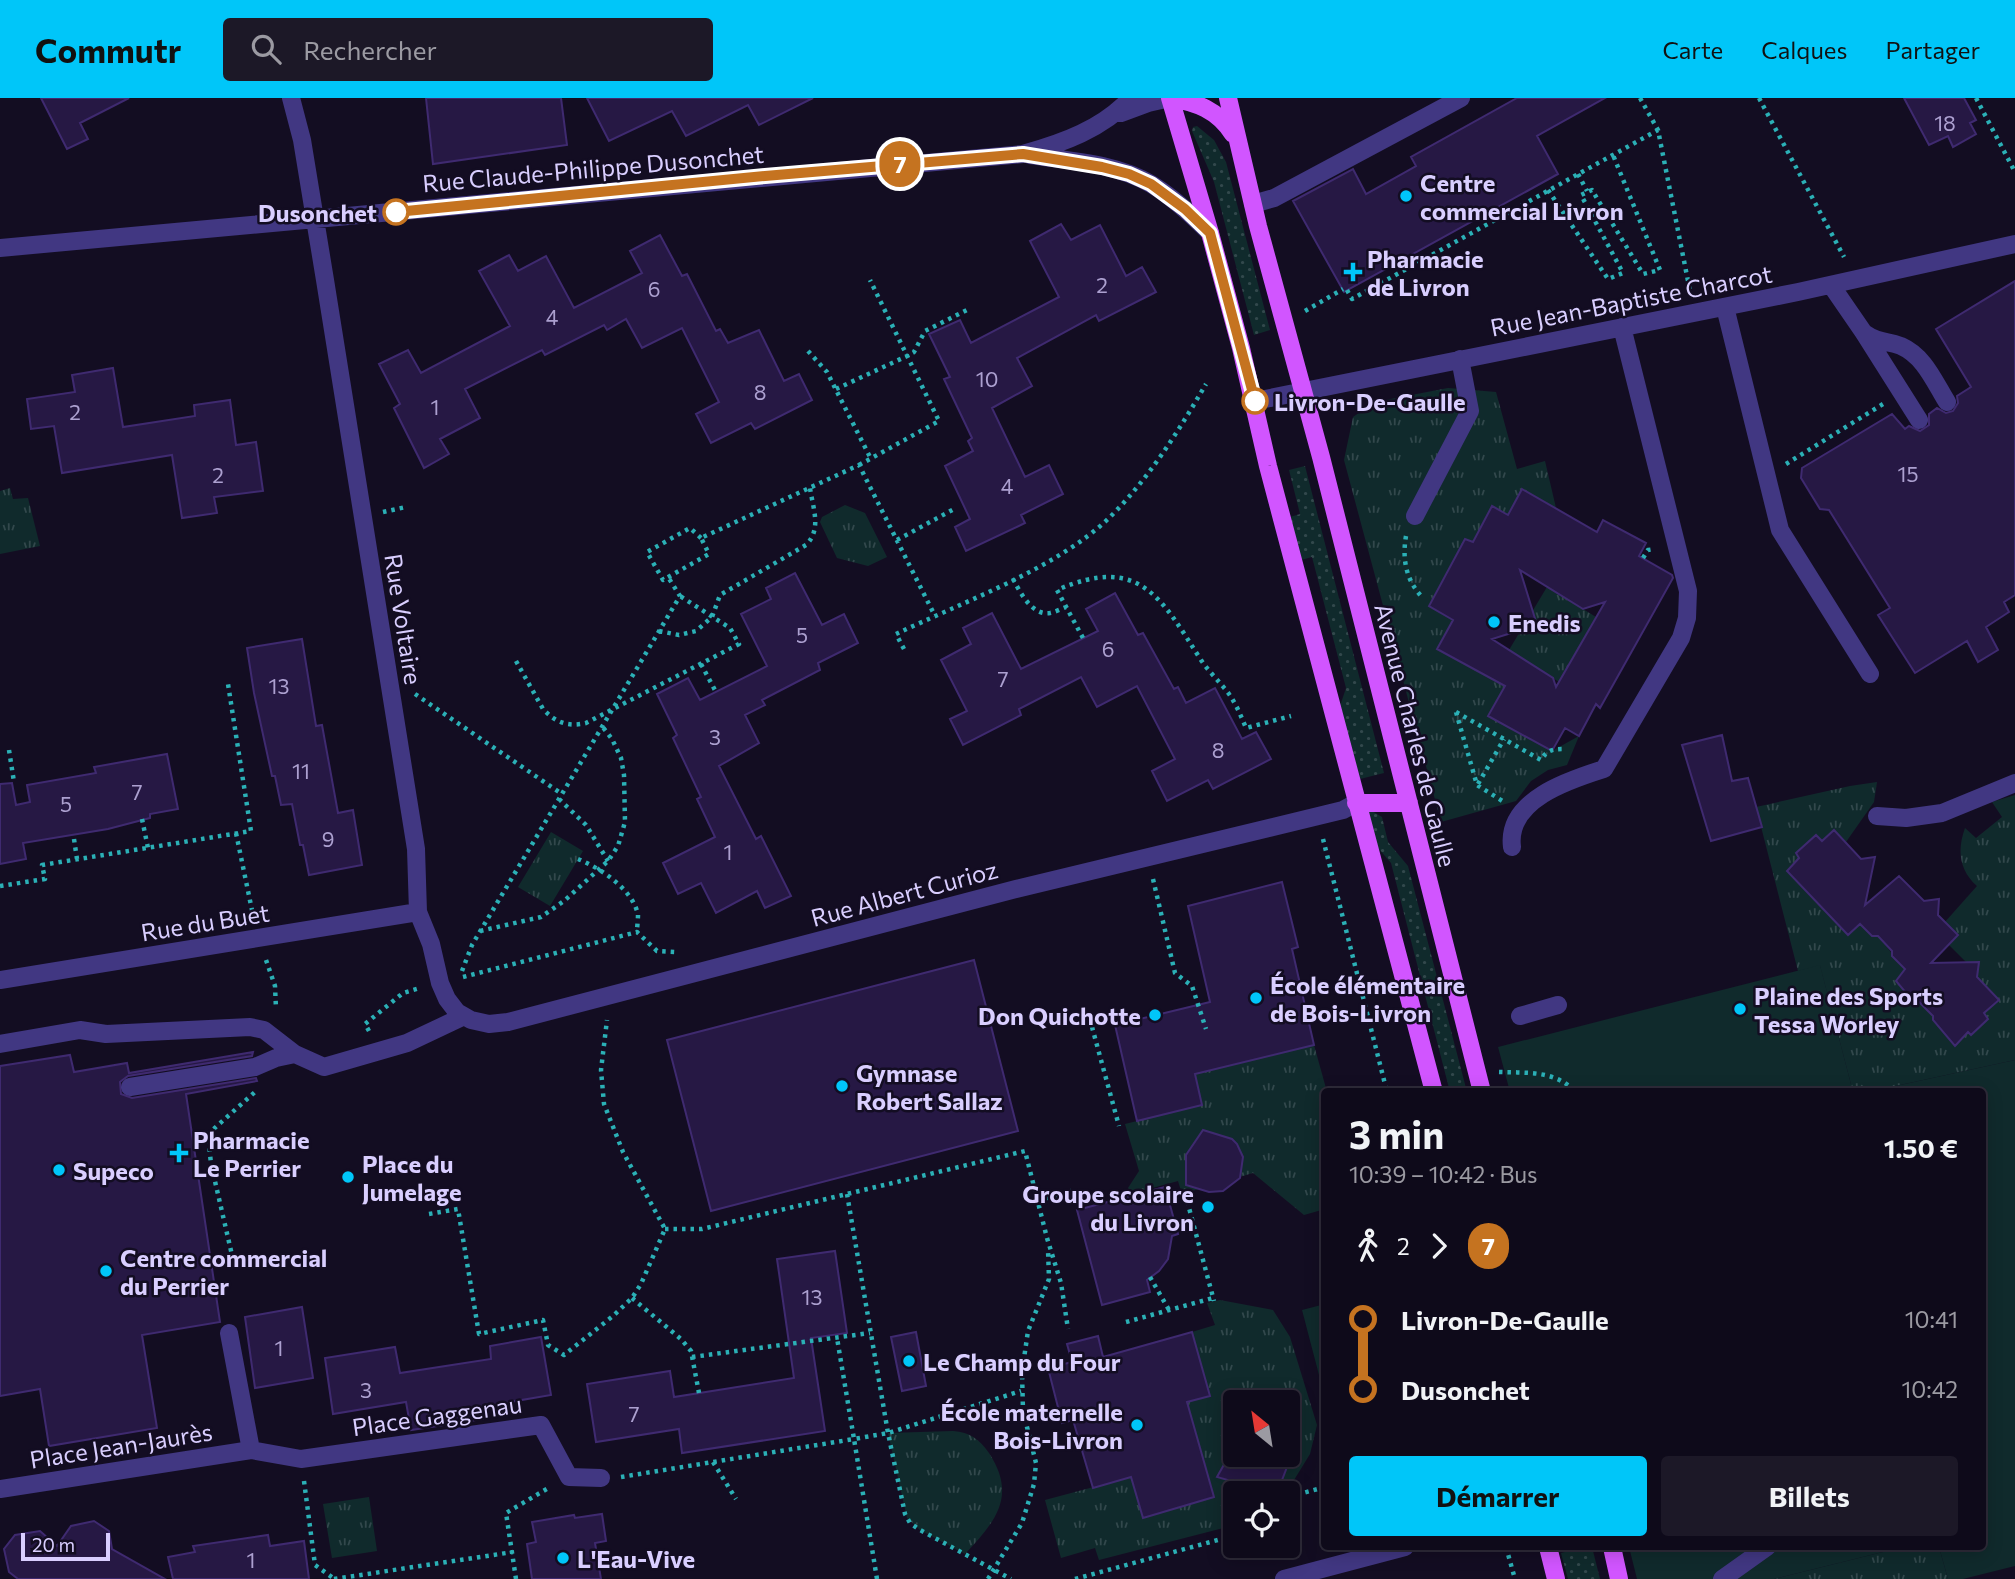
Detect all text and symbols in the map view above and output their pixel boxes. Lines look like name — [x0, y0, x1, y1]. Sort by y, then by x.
search box — [223, 18, 713, 81]
text: Commutr — [35, 29, 181, 70]
icon: search — [247, 30, 285, 68]
text: Rechercher — [303, 34, 437, 65]
text: Carte — [1662, 35, 1723, 64]
text: Calques — [1761, 35, 1847, 64]
text: Partager — [1885, 35, 1980, 64]
house number: 18 — [1934, 110, 1956, 135]
street label: Rue Claude-Philippe Dusonchet — [421, 139, 765, 197]
line badge: 7 — [877, 141, 923, 187]
text: 7 — [893, 149, 907, 178]
place label: Centre commercial Livron — [1420, 168, 1624, 225]
marker: Centre commercial Livron — [1398, 188, 1414, 204]
place label: Dusonchet — [258, 198, 377, 227]
marker: Dusonchet — [383, 199, 409, 225]
place label: Pharmacie de Livron — [1367, 244, 1484, 301]
street label: Rue Jean-Baptiste Charcot — [1488, 258, 1774, 342]
marker: Pharmacie de Livron — [1345, 264, 1361, 280]
house number: 2 — [1096, 272, 1108, 297]
house number: 6 — [648, 276, 660, 301]
house number: 4 — [546, 304, 559, 329]
house number: 10 — [976, 366, 998, 391]
house number: 8 — [754, 379, 766, 404]
place label: Livron-De-Gaulle — [1274, 387, 1466, 416]
marker: Livron-De-Gaulle — [1242, 388, 1268, 414]
house number: 1 — [431, 394, 439, 419]
house number: 2 — [69, 399, 81, 424]
house number: 15 — [1897, 461, 1919, 486]
house number: 2 — [212, 462, 224, 487]
house number: 4 — [1001, 473, 1014, 498]
street label: Rue Voltaire — [379, 551, 429, 687]
street label: Avenue Charles de Gaulle — [1369, 600, 1463, 870]
place label: Enedis — [1508, 608, 1581, 637]
marker: Enedis — [1486, 614, 1502, 630]
house number: 5 — [796, 622, 808, 647]
house number: 6 — [1102, 636, 1114, 661]
house number: 7 — [997, 666, 1009, 691]
house number: 13 — [269, 673, 289, 698]
house number: 3 — [709, 724, 721, 749]
house number: 8 — [1212, 737, 1224, 762]
house number: 11 — [292, 758, 310, 783]
house number: 7 — [131, 779, 143, 804]
house number: 5 — [60, 791, 72, 816]
house number: 9 — [322, 826, 334, 851]
house number: 1 — [724, 839, 732, 864]
street label: Rue Albert Curioz — [808, 854, 1001, 932]
street label: Rue du Buet — [139, 898, 271, 946]
place label: École élémentaire de Bois-Livron — [1270, 970, 1465, 1027]
place label: Plaine des Sports Tessa Worley — [1754, 981, 1943, 1038]
marker: École élémentaire de Bois-Livron — [1248, 990, 1264, 1006]
place label: Don Quichotte — [978, 1001, 1141, 1030]
marker: Plaine des Sports Tessa Worley — [1732, 1001, 1748, 1017]
marker: Don Quichotte — [1147, 1007, 1163, 1023]
place label: Gymnase Robert Sallaz — [856, 1058, 1003, 1115]
marker: Gymnase Robert Sallaz — [834, 1078, 850, 1094]
text: 3 min — [1349, 1110, 1444, 1157]
place label: Pharmacie Le Perrier — [193, 1125, 310, 1182]
text: 1.50 € — [1884, 1132, 1958, 1163]
marker: Pharmacie Le Perrier — [171, 1145, 187, 1161]
place label: Place du Jumelage — [362, 1149, 462, 1206]
place label: Supeco — [73, 1156, 154, 1185]
text: 10:39 – 10:42 · Bus — [1349, 1160, 1538, 1188]
marker: Supeco — [51, 1162, 67, 1178]
marker: Place du Jumelage — [340, 1169, 356, 1185]
place label: Groupe scolaire du Livron — [1022, 1179, 1194, 1236]
marker: Groupe scolaire du Livron — [1200, 1199, 1216, 1215]
icon: walk — [1349, 1227, 1387, 1265]
icon: forward — [1420, 1227, 1458, 1265]
text: 7 — [1482, 1231, 1495, 1260]
text: 2 — [1397, 1232, 1410, 1260]
place label: Centre commercial du Perrier — [120, 1243, 327, 1300]
marker: Centre commercial du Perrier — [98, 1263, 114, 1279]
house number: 13 — [802, 1284, 822, 1309]
text: Livron-De-Gaulle — [1401, 1304, 1609, 1335]
text: 10:41 — [1905, 1305, 1958, 1333]
house number: 1 — [275, 1335, 283, 1360]
place label: Le Champ du Four — [923, 1347, 1121, 1376]
marker: Le Champ du Four — [901, 1353, 917, 1369]
text: Dusonchet — [1401, 1374, 1530, 1405]
text: 10:42 — [1902, 1375, 1958, 1403]
house number: 3 — [360, 1377, 372, 1402]
street label: Place Gaggenau — [350, 1389, 524, 1441]
north arrow — [1223, 1390, 1300, 1466]
map controls — [1223, 1390, 1300, 1558]
place label: École maternelle Bois-Livron — [941, 1397, 1123, 1454]
house number: 7 — [628, 1401, 640, 1426]
street label: Place Jean-Jaurès — [28, 1416, 214, 1474]
marker: École maternelle Bois-Livron — [1129, 1417, 1145, 1433]
button: Démarrer — [1349, 1456, 1647, 1536]
button: Billets — [1661, 1456, 1958, 1536]
button: locate — [1223, 1481, 1300, 1558]
scale bar — [21, 1530, 110, 1562]
text: 20 m — [32, 1533, 75, 1556]
place label: L'Eau-Vive — [577, 1544, 695, 1573]
house number: 1 — [247, 1547, 255, 1572]
marker: L'Eau-Vive — [555, 1550, 571, 1566]

